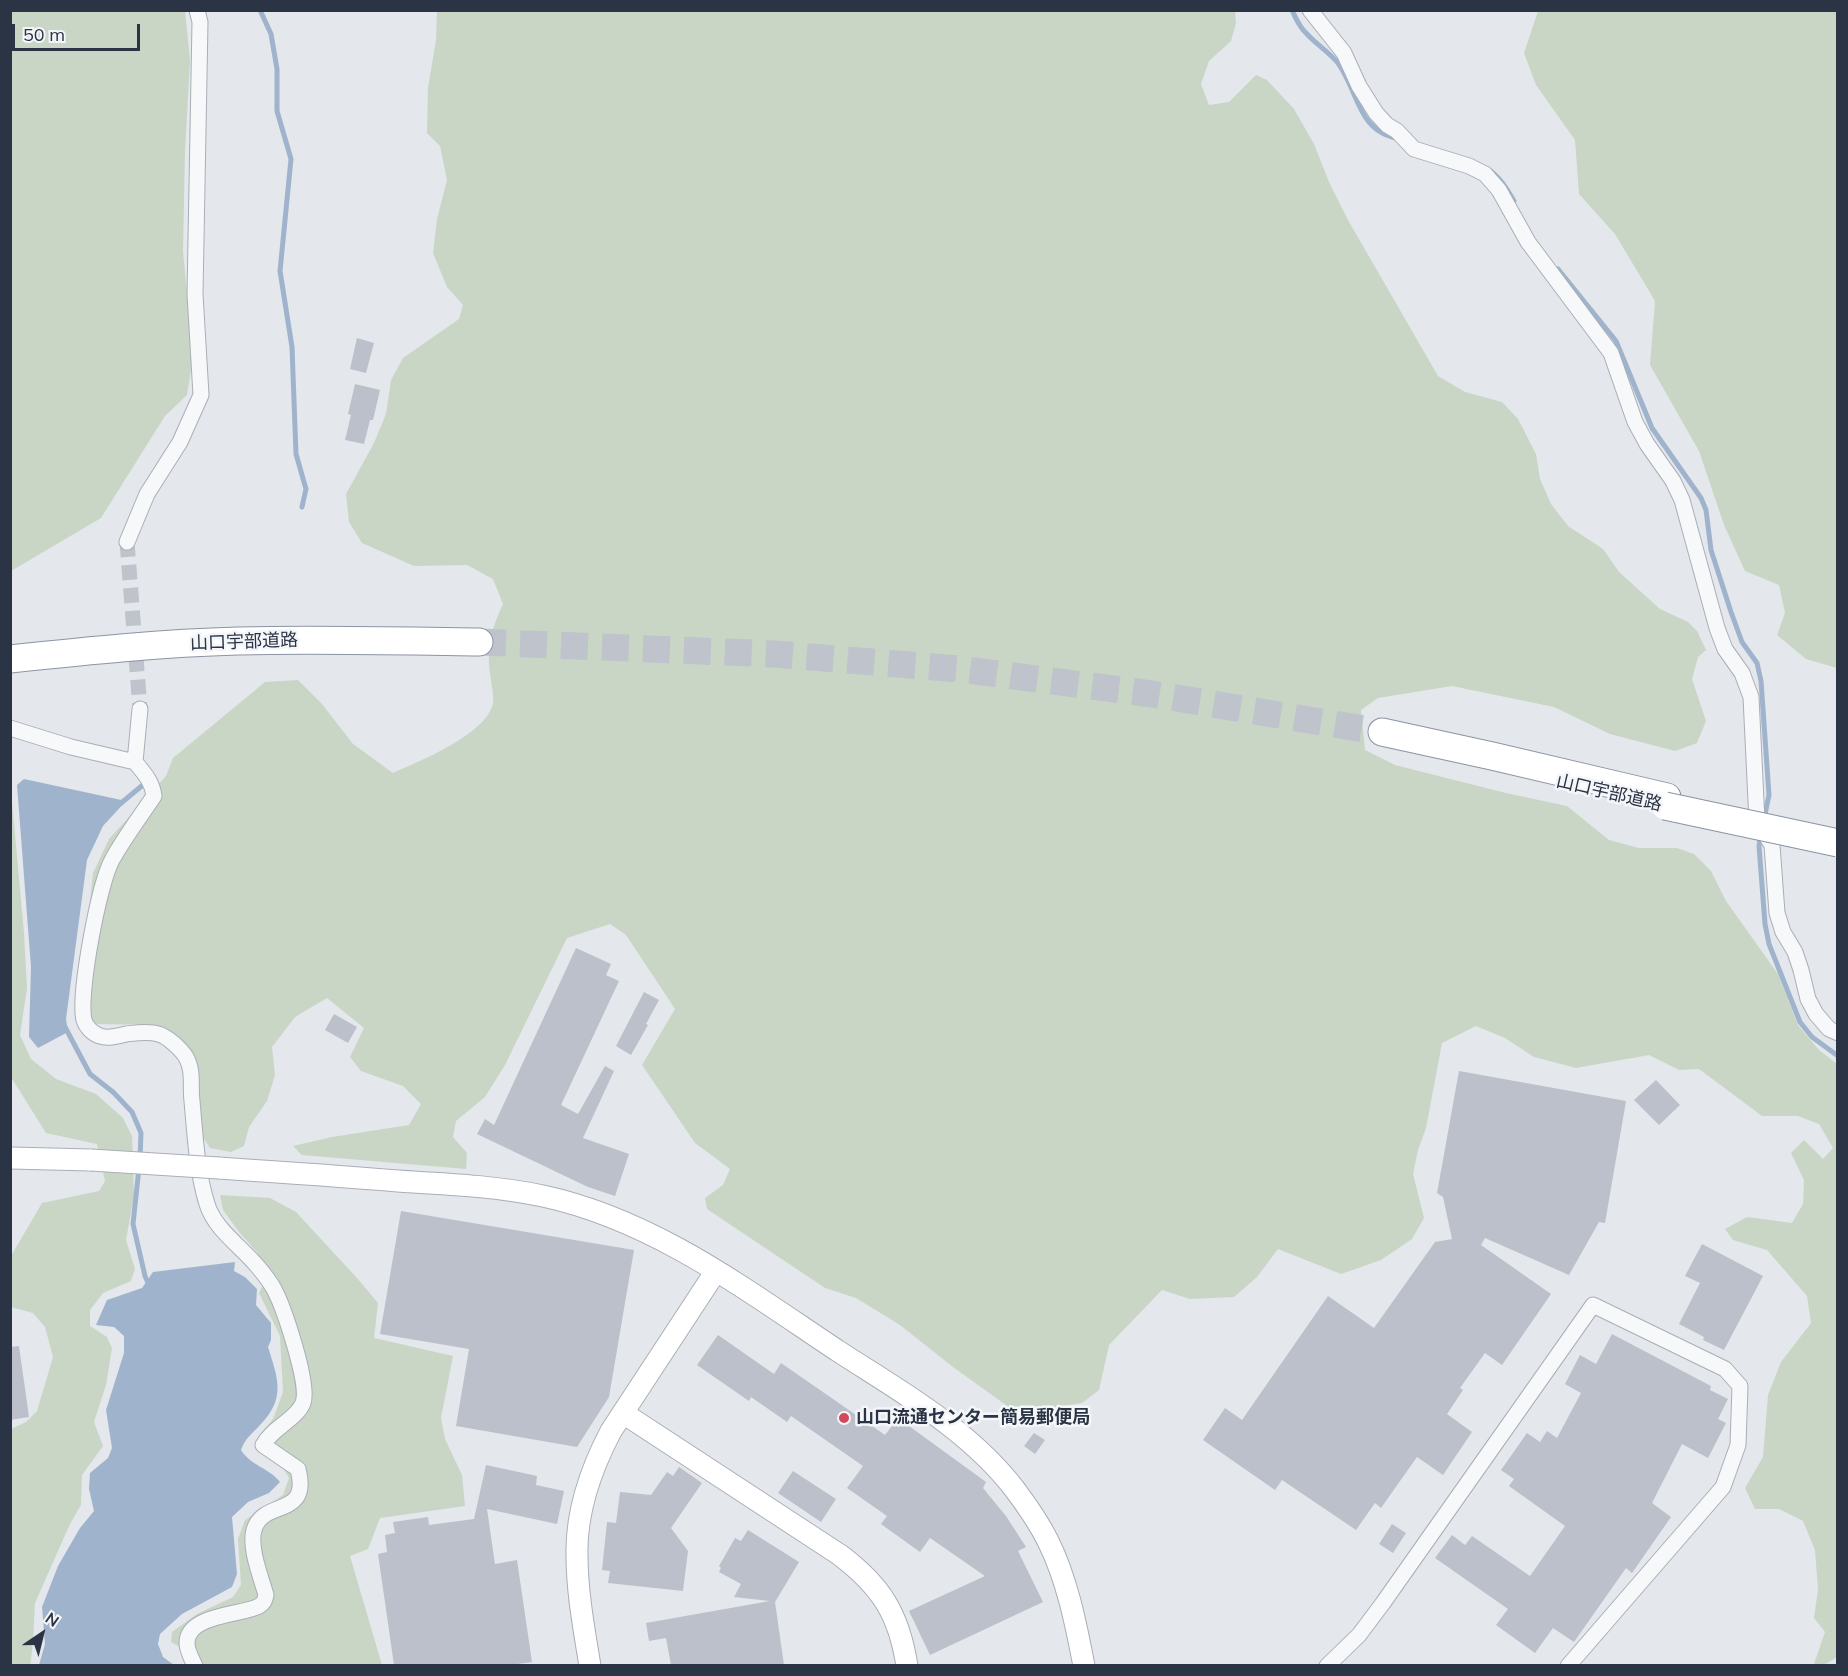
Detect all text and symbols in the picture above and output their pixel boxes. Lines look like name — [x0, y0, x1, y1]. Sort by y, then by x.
scale bar — [15, 12, 142, 50]
text: 50 m — [23, 23, 65, 46]
street label: 山口宇部道路 — [190, 629, 298, 655]
street label: 山口宇部道路 — [1554, 770, 1664, 816]
place label: 山口流通センター簡易郵便局 — [856, 1407, 1090, 1429]
marker: 山口流通センター簡易郵便局 — [837, 1411, 851, 1425]
north arrow — [12, 1604, 72, 1664]
text: N — [42, 1608, 63, 1631]

